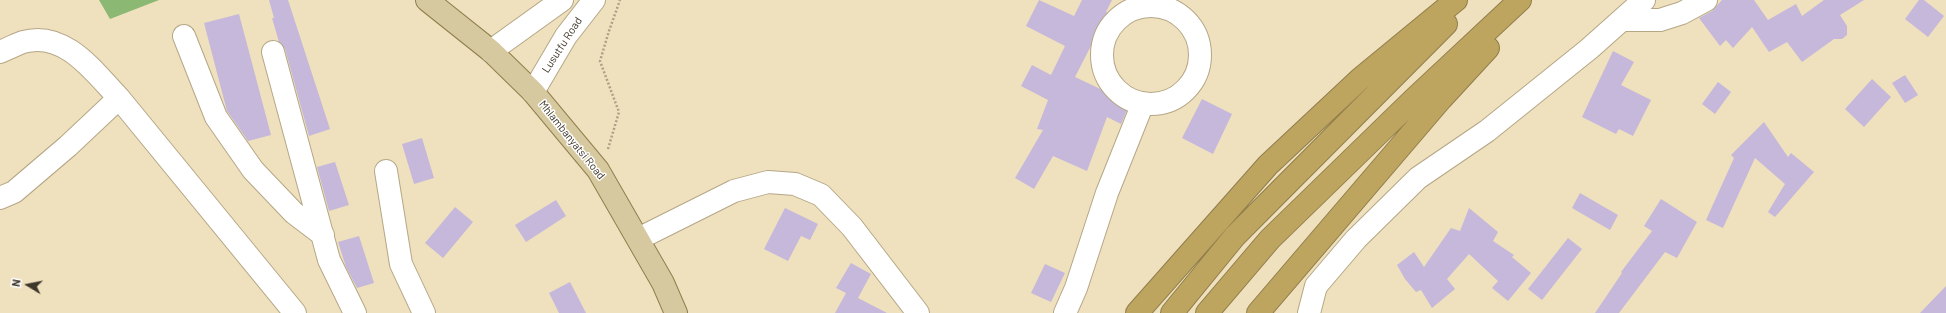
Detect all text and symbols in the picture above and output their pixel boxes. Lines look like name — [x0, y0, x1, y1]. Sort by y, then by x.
street label: Lusutfu Road — [539, 15, 585, 75]
street label: Mhlambanyatsi Road — [536, 98, 608, 182]
north arrow — [8, 265, 48, 305]
text: N — [9, 278, 23, 288]

